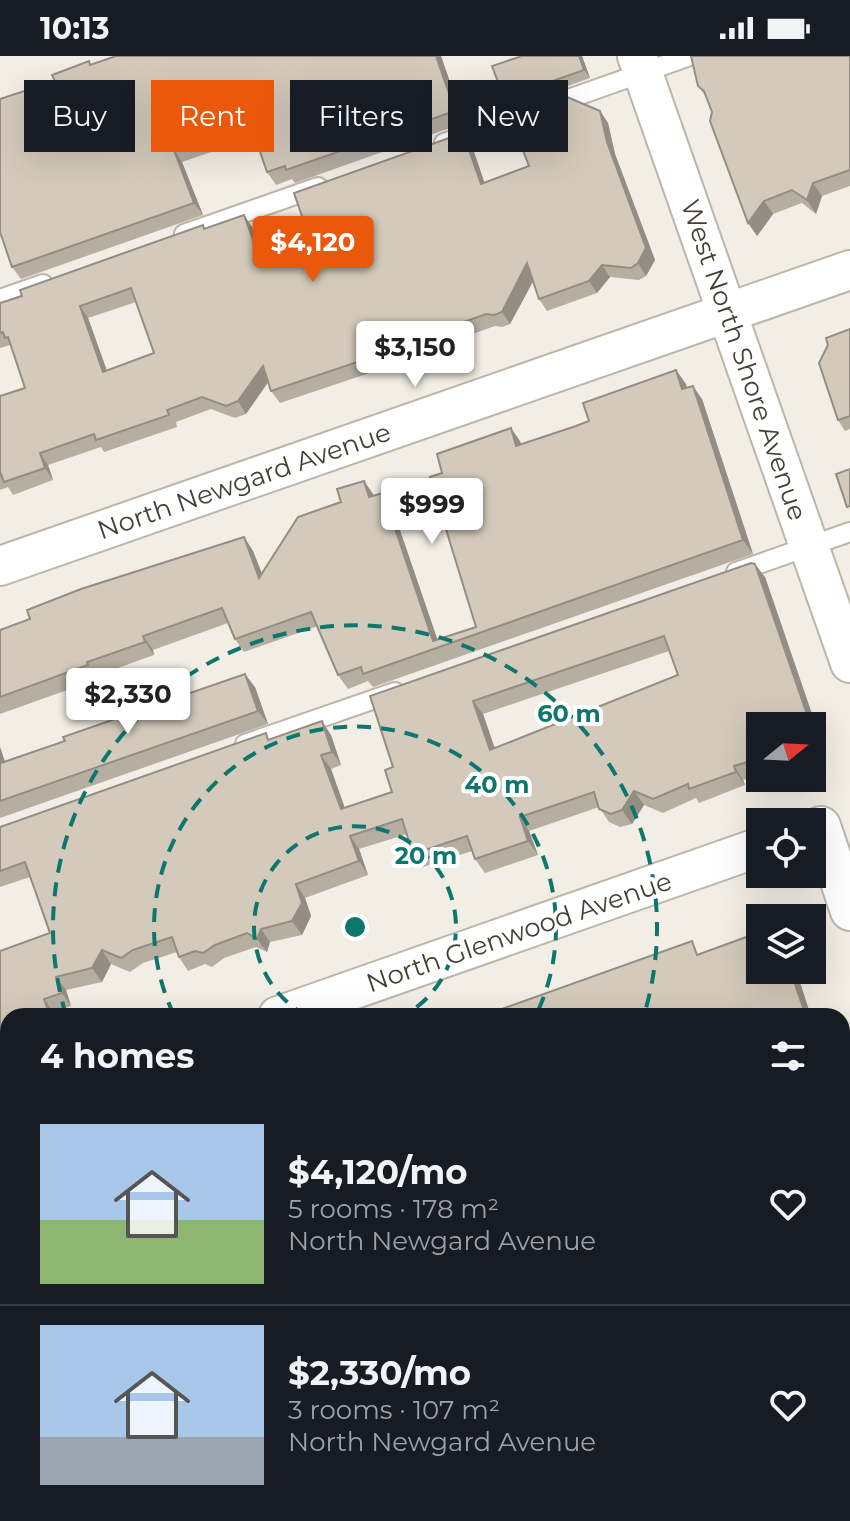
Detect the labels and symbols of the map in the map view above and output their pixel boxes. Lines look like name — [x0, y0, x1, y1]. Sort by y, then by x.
street label: West North Shore Avenue — [674, 195, 814, 525]
pin: $4,120 — [248, 216, 378, 284]
pin: $3,150 — [350, 321, 480, 389]
street label: North Newgard Avenue — [93, 416, 395, 546]
pin: $999 — [385, 478, 479, 546]
pin: $2,330 — [63, 668, 193, 736]
text: 60 m — [537, 699, 601, 728]
north arrow — [746, 712, 826, 792]
text: 40 m — [465, 770, 529, 799]
text: 20 m — [395, 841, 457, 870]
street label: North Glenwood Avenue — [362, 865, 676, 999]
centre of rings — [341, 913, 369, 941]

